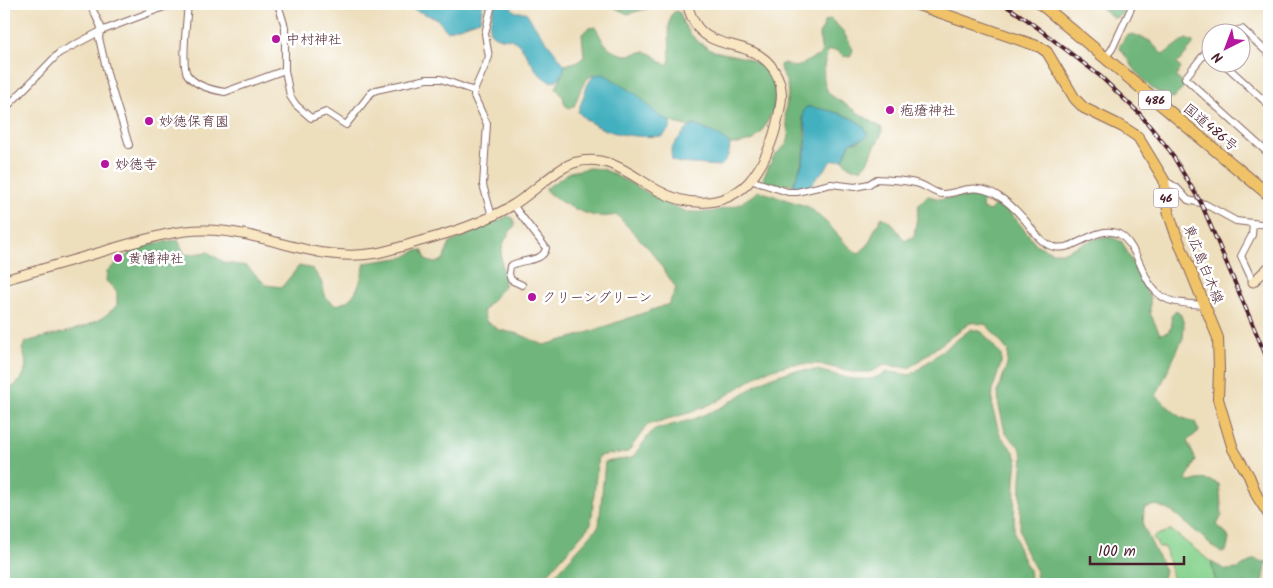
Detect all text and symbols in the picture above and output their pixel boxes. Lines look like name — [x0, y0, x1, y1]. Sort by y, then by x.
north arrow — [1200, 22, 1250, 72]
place label: 中村神社 — [286, 29, 342, 51]
marker: 中村神社 — [270, 33, 282, 45]
text: N — [1207, 46, 1229, 68]
road number: 486 — [1139, 90, 1171, 110]
street label: 国道486号 — [1178, 98, 1243, 157]
place label: 疱瘡神社 — [900, 100, 956, 122]
marker: 疱瘡神社 — [884, 104, 896, 116]
place label: 妙徳保育園 — [159, 111, 229, 133]
marker: 妙徳保育園 — [143, 115, 155, 127]
place label: 妙徳寺 — [115, 154, 157, 176]
marker: 妙徳寺 — [99, 158, 111, 170]
road number: 46 — [1154, 188, 1178, 208]
street label: 東広島白木線 — [1177, 221, 1229, 307]
place label: 黄幡神社 — [128, 248, 184, 270]
marker: 黄幡神社 — [112, 252, 124, 264]
place label: クリーングリーン — [542, 287, 652, 309]
marker: クリーングリーン — [526, 291, 538, 303]
scale bar — [1090, 533, 1184, 565]
text: 100 m — [1098, 540, 1136, 564]

